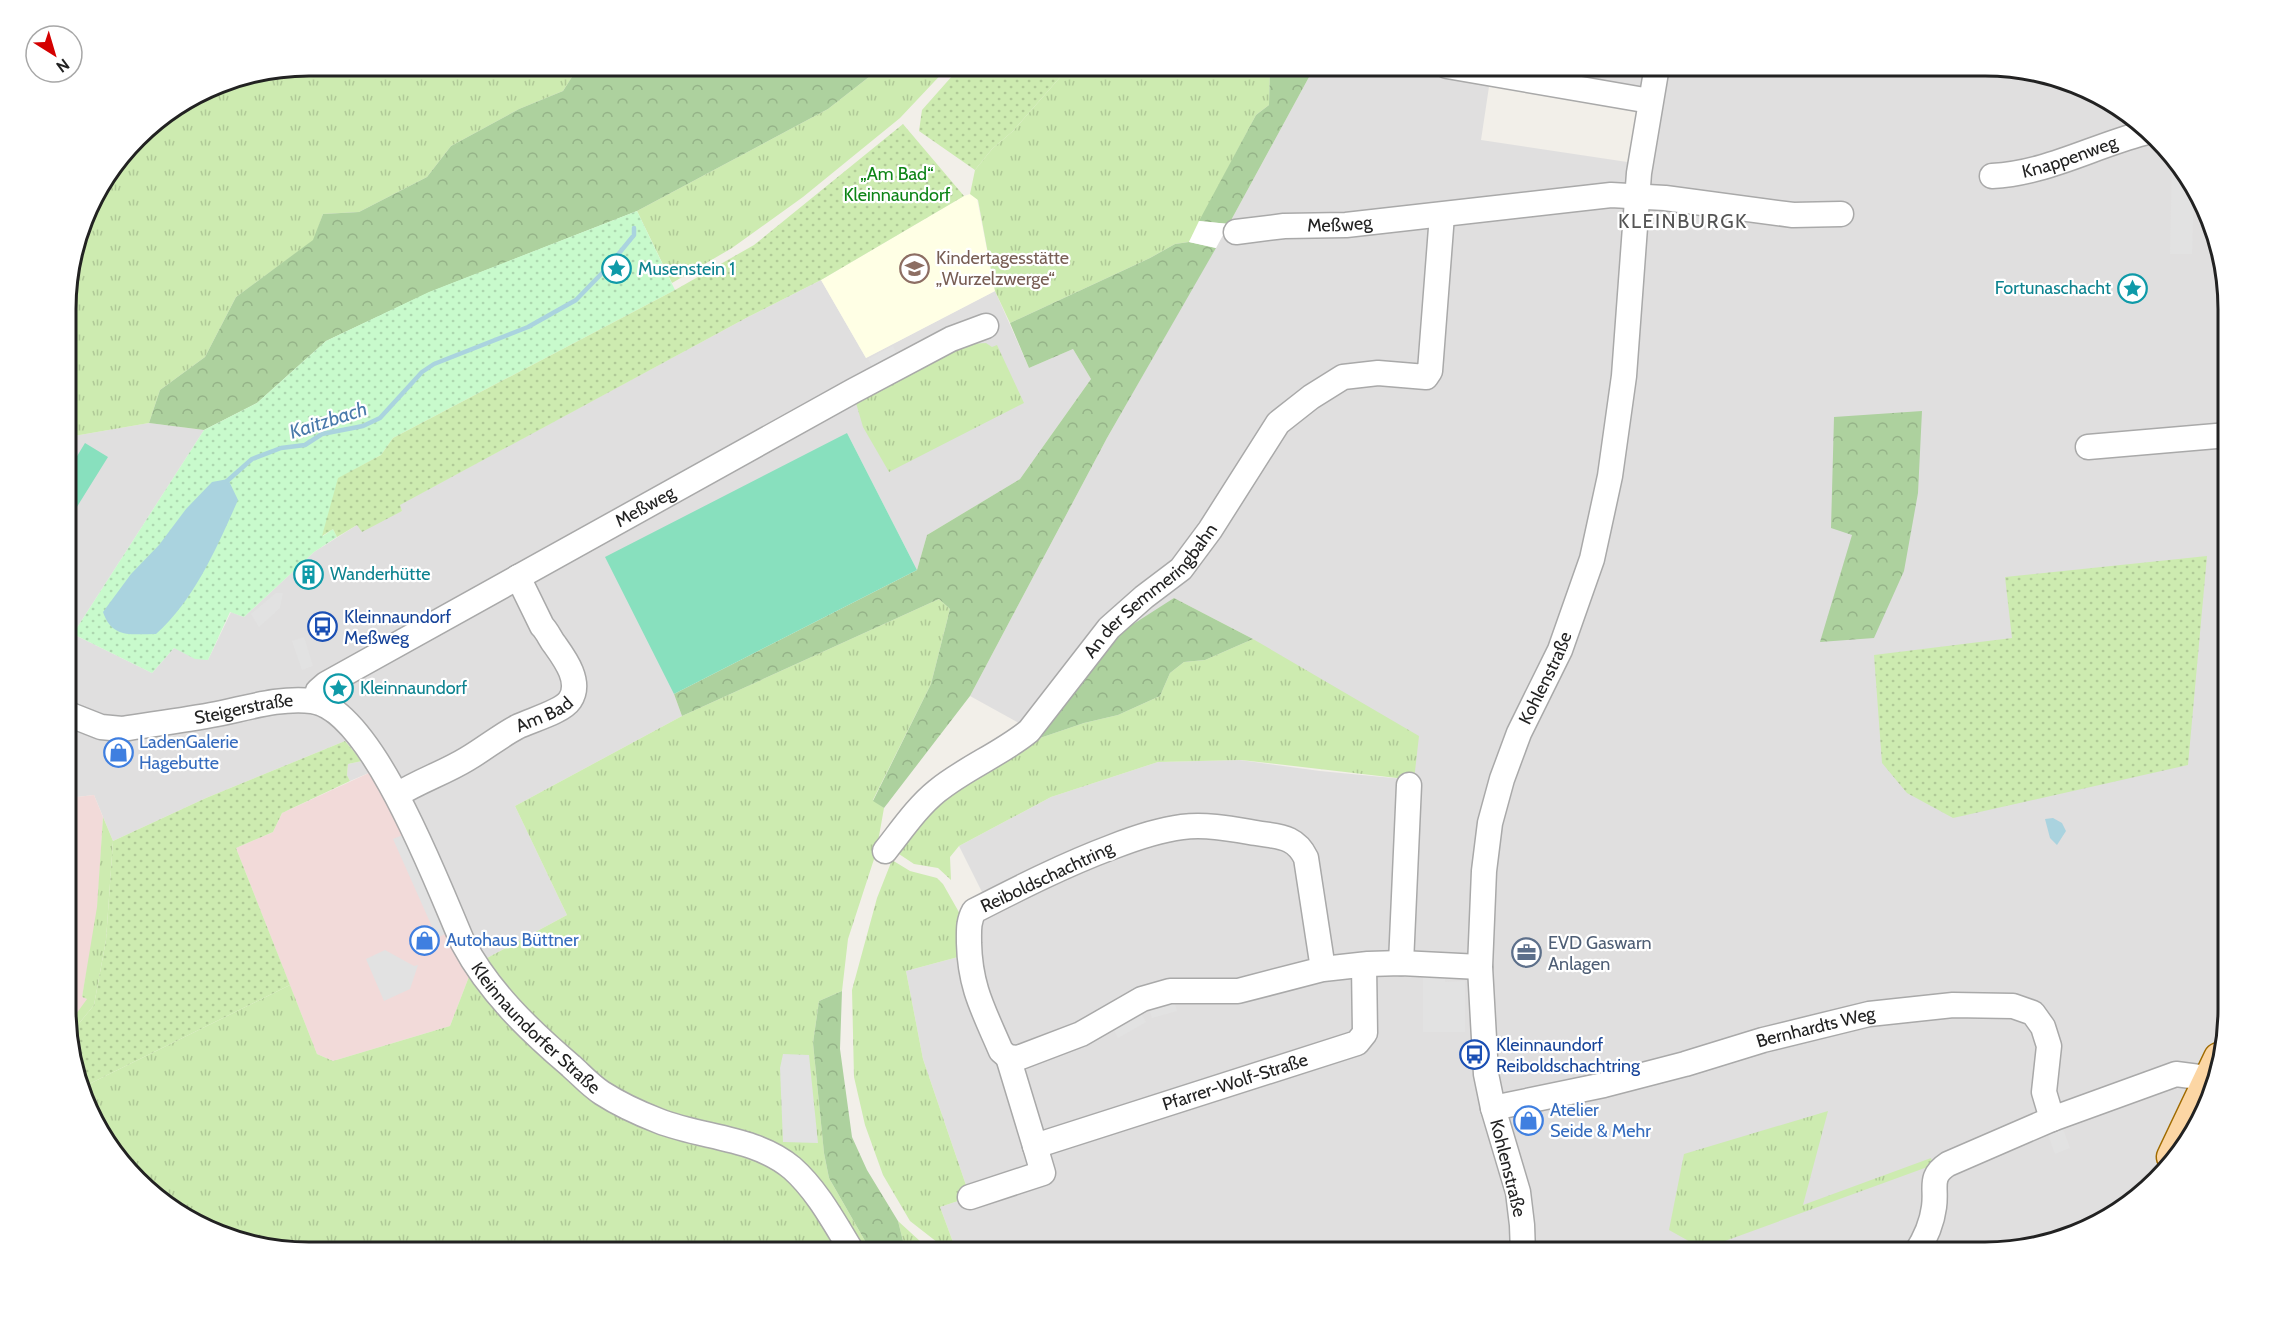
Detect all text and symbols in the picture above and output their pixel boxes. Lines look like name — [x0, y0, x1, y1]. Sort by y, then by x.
north arrow — [24, 24, 84, 84]
text: N — [52, 55, 73, 77]
street label: Knappenweg — [2020, 131, 2121, 183]
park label: „Am Bad“ Kleinnaundorf — [843, 163, 951, 206]
district label: KLEINBURGK — [1618, 209, 1748, 233]
street label: Meßweg — [1307, 211, 1374, 237]
place label: Kindertagesstätte „Wurzelzwerge“ — [936, 247, 1069, 290]
school or university icon: Kindertagesstätte „Wurzelzwerge“ — [899, 252, 931, 284]
place icon: Musenstein 1 — [601, 253, 633, 285]
place label: Musenstein 1 — [638, 258, 735, 280]
place icon: Fortunaschacht — [2116, 272, 2148, 304]
place label: Fortunaschacht — [1995, 277, 2111, 299]
water label: Kaitzbach — [286, 396, 370, 444]
street label: Meßweg — [611, 481, 680, 532]
street label: An der Semmeringbahn — [1079, 520, 1222, 662]
building icon: Wanderhütte — [293, 558, 325, 590]
place label: Wanderhütte — [330, 563, 430, 585]
place label: Kleinnaundorf Meßweg — [344, 606, 451, 649]
bus stop icon: Kleinnaundorf Meßweg — [307, 611, 339, 643]
street label: Kohlenstraße — [1514, 629, 1577, 728]
place icon: Kleinnaundorf — [323, 672, 355, 704]
place label: Kleinnaundorf — [360, 677, 467, 699]
street label: Steigerstraße — [193, 689, 294, 729]
street label: Am Bad — [512, 692, 578, 737]
place label: LadenGalerie Hagebutte — [139, 731, 239, 774]
shop icon: LadenGalerie Hagebutte — [102, 736, 134, 768]
street label: Reiboldschachtring — [977, 836, 1118, 917]
shop icon: Autohaus Büttner — [409, 924, 441, 956]
place label: Autohaus Büttner — [446, 929, 579, 951]
place label: EVD Gaswarn Anlagen — [1548, 932, 1652, 975]
office icon: EVD Gaswarn Anlagen — [1511, 937, 1543, 969]
street label: Kleinnaundorfer Straße — [466, 958, 605, 1099]
street label: Bernhardts Weg — [1754, 1002, 1877, 1052]
place label: Kleinnaundorf Reiboldschachtring — [1496, 1034, 1641, 1077]
bus stop icon: Kleinnaundorf Reiboldschachtring — [1459, 1039, 1491, 1071]
street label: Pfarrer-Wolf-Straße — [1160, 1048, 1311, 1116]
place label: Atelier Seide & Mehr — [1550, 1099, 1651, 1142]
shop icon: Atelier Seide & Mehr — [1513, 1104, 1545, 1136]
street label: Kohlenstraße — [1485, 1117, 1531, 1219]

